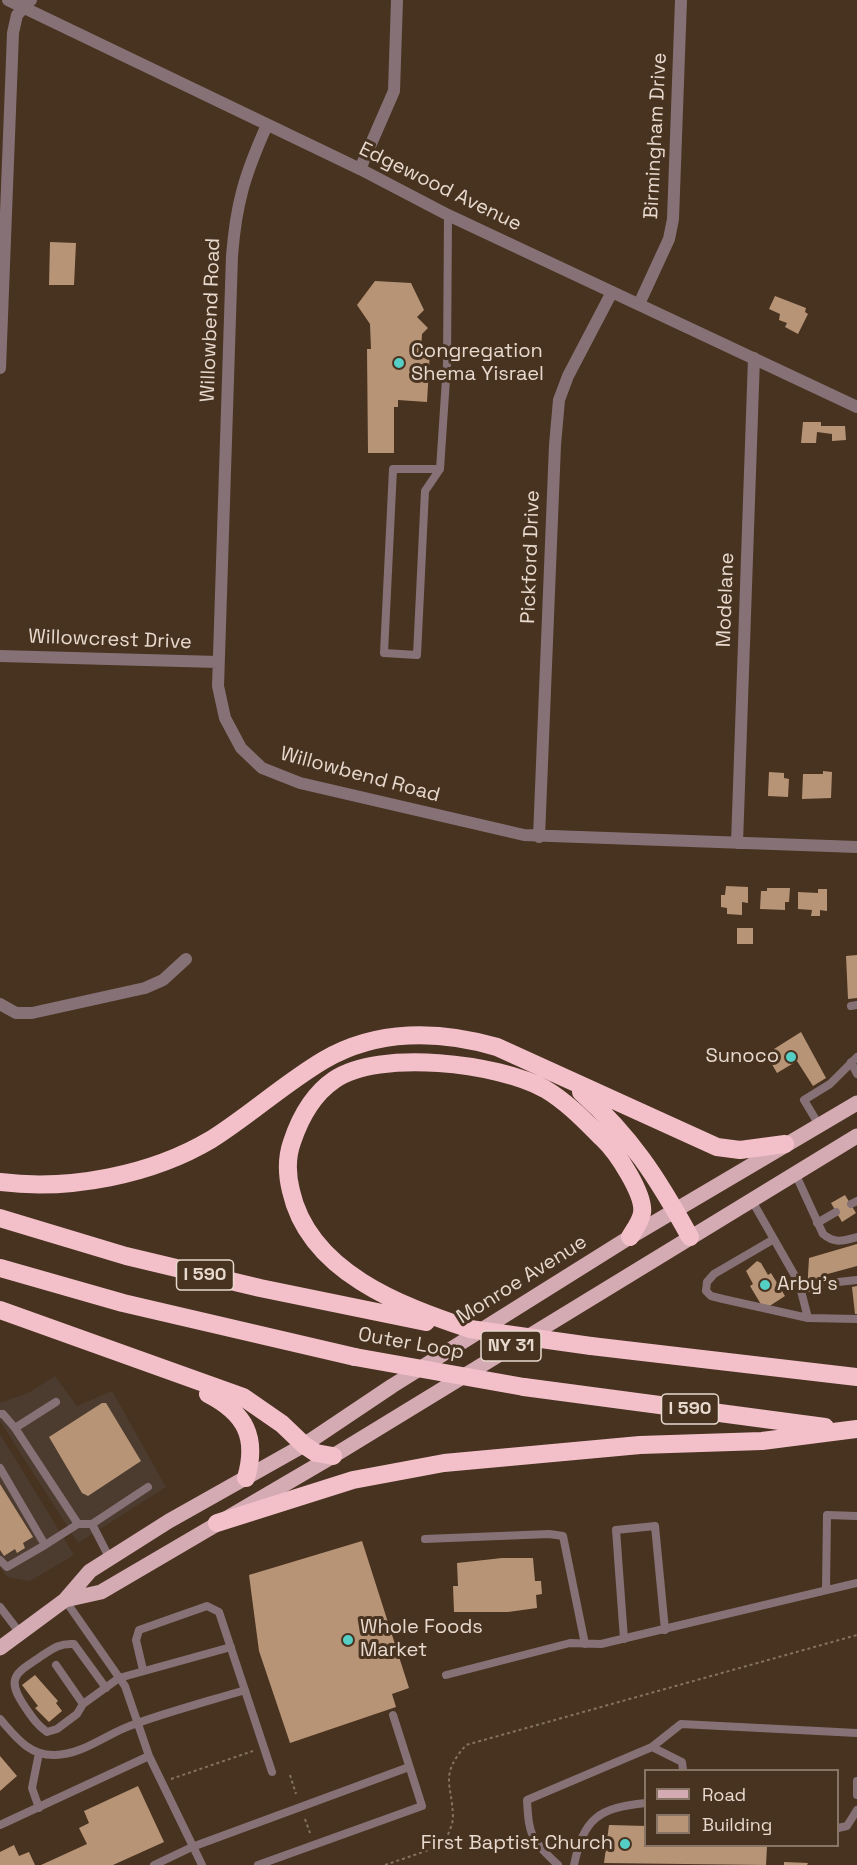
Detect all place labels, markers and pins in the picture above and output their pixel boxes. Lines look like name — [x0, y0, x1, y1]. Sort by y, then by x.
place label: Congregation Shema Yisrael — [411, 340, 544, 387]
marker: Congregation Shema Yisrael — [392, 356, 406, 370]
place label: Sunoco — [706, 1045, 779, 1069]
marker: Sunoco — [784, 1050, 798, 1064]
place label: Arby's — [777, 1273, 838, 1297]
marker: Arby's — [758, 1278, 772, 1292]
place label: Whole Foods Market — [360, 1616, 483, 1663]
marker: Whole Foods Market — [341, 1633, 355, 1647]
place label: First Baptist Church — [421, 1832, 613, 1856]
marker: First Baptist Church — [618, 1837, 632, 1851]

